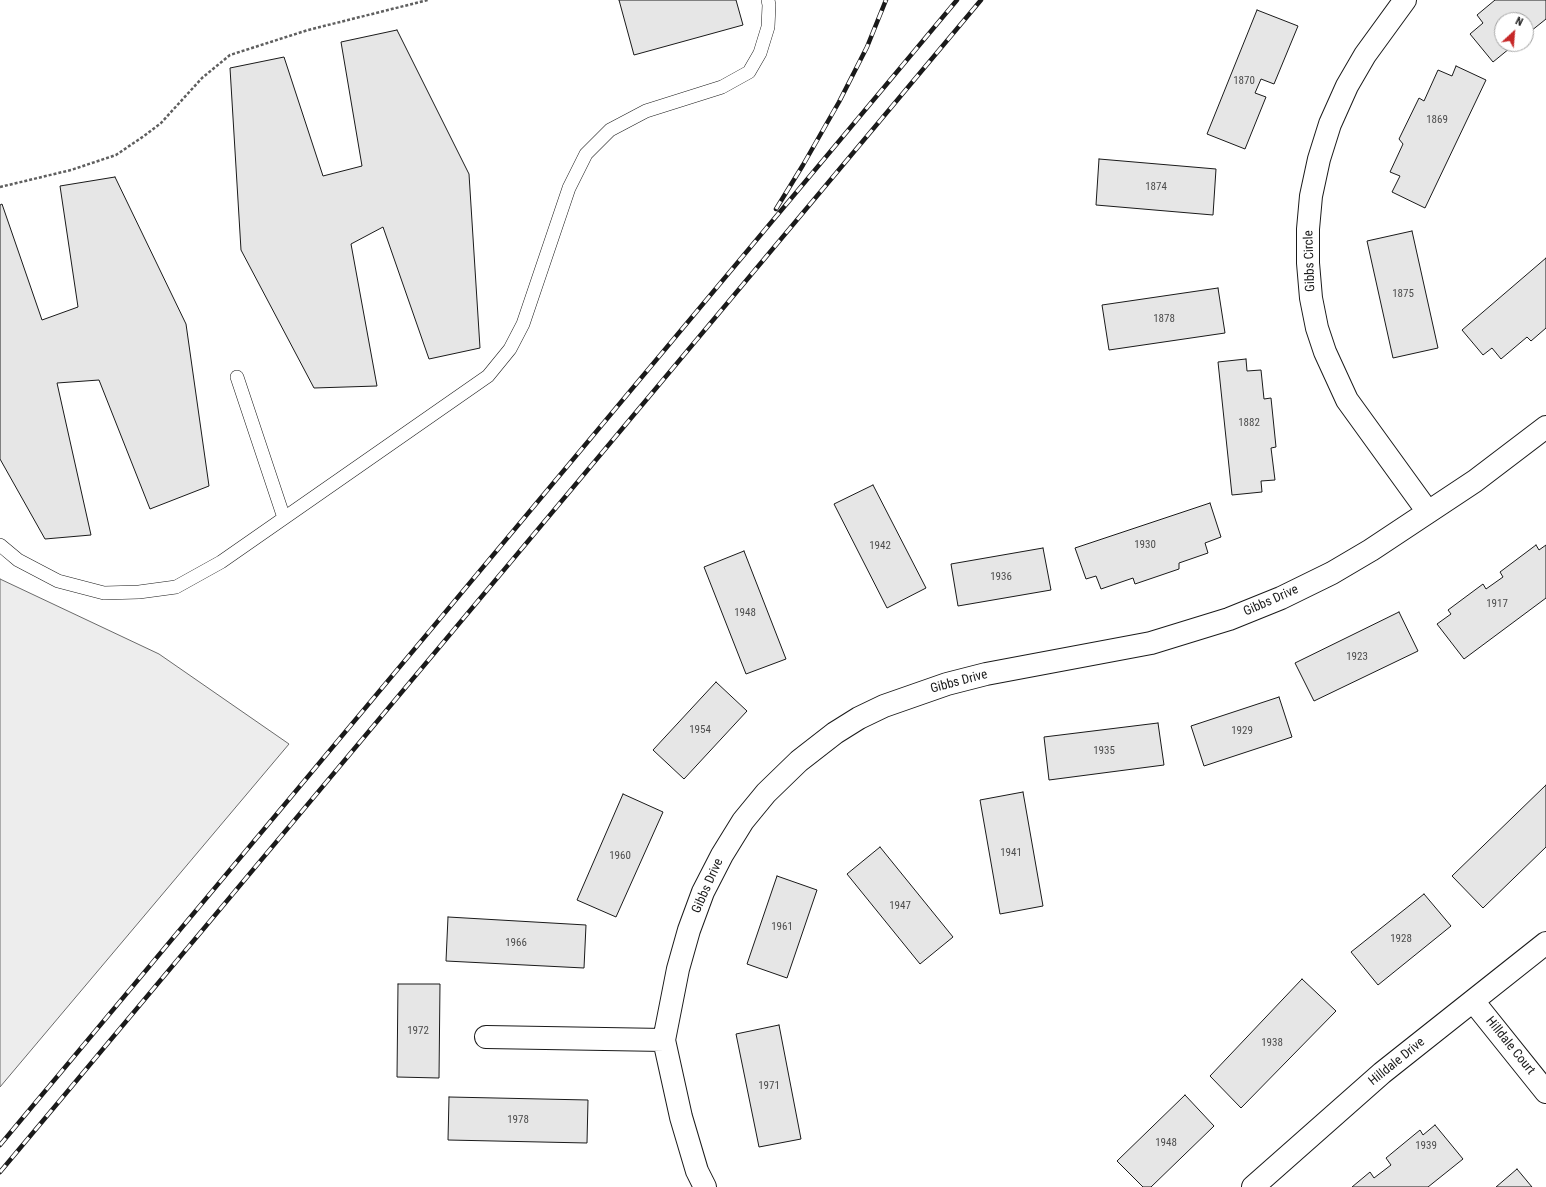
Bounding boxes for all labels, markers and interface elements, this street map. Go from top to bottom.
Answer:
north arrow [1494,12,1534,52]
text: N [1513,14,1525,29]
house number: 1870 [1233,74,1255,88]
house number: 1869 [1426,113,1448,127]
house number: 1874 [1145,180,1167,194]
street label: Gibbs Circle [1301,230,1319,292]
house number: 1875 [1392,287,1414,301]
house number: 1878 [1153,312,1175,326]
house number: 1882 [1238,416,1260,430]
house number: 1930 [1134,538,1156,552]
house number: 1942 [869,539,891,553]
house number: 1936 [990,570,1012,584]
street label: Gibbs Drive [1241,582,1301,620]
house number: 1917 [1486,597,1508,611]
house number: 1948 [734,606,756,620]
house number: 1923 [1346,650,1368,664]
street label: Gibbs Drive [929,667,989,697]
house number: 1954 [689,723,711,737]
house number: 1929 [1231,724,1253,738]
house number: 1935 [1093,744,1115,758]
house number: 1941 [1000,846,1022,860]
house number: 1960 [609,849,631,863]
street label: Gibbs Drive [689,856,727,916]
house number: 1947 [889,899,911,913]
house number: 1961 [771,920,793,934]
house number: 1928 [1390,932,1412,946]
house number: 1966 [505,936,527,950]
street label: Hilldale Court [1482,1014,1538,1078]
house number: 1972 [407,1024,429,1038]
street label: Hilldale Drive [1366,1035,1428,1089]
house number: 1938 [1261,1036,1283,1050]
house number: 1971 [758,1079,780,1093]
house number: 1978 [507,1113,529,1127]
house number: 1948 [1155,1136,1177,1150]
house number: 1939 [1415,1139,1437,1153]

